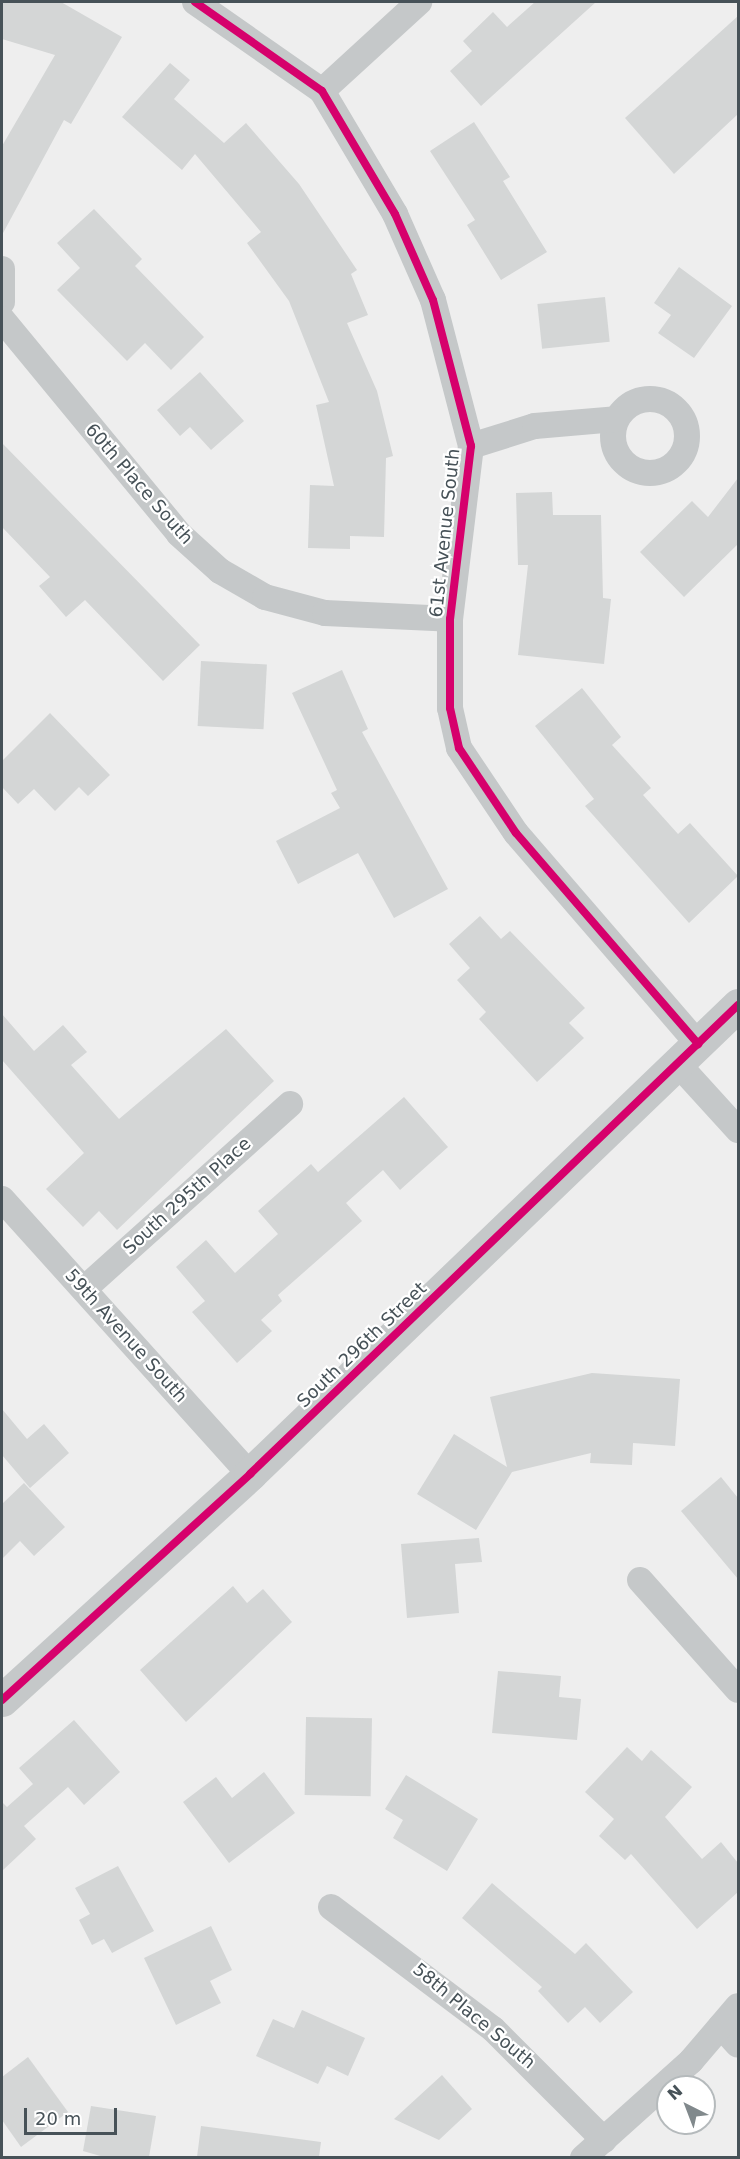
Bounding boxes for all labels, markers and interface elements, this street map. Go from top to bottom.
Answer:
street label: 60th Place South [81,419,197,549]
street label: 61st Avenue South [425,447,465,619]
street label: South 295th Place [119,1133,255,1259]
street label: 59th Avenue South [60,1265,192,1407]
street label: South 296th Street [293,1278,431,1412]
street label: 58th Place South [408,1959,540,2073]
north arrow [656,2075,716,2135]
text: N [664,2081,686,2104]
scale bar [27,2096,120,2134]
text: 20 m [35,2108,81,2129]

